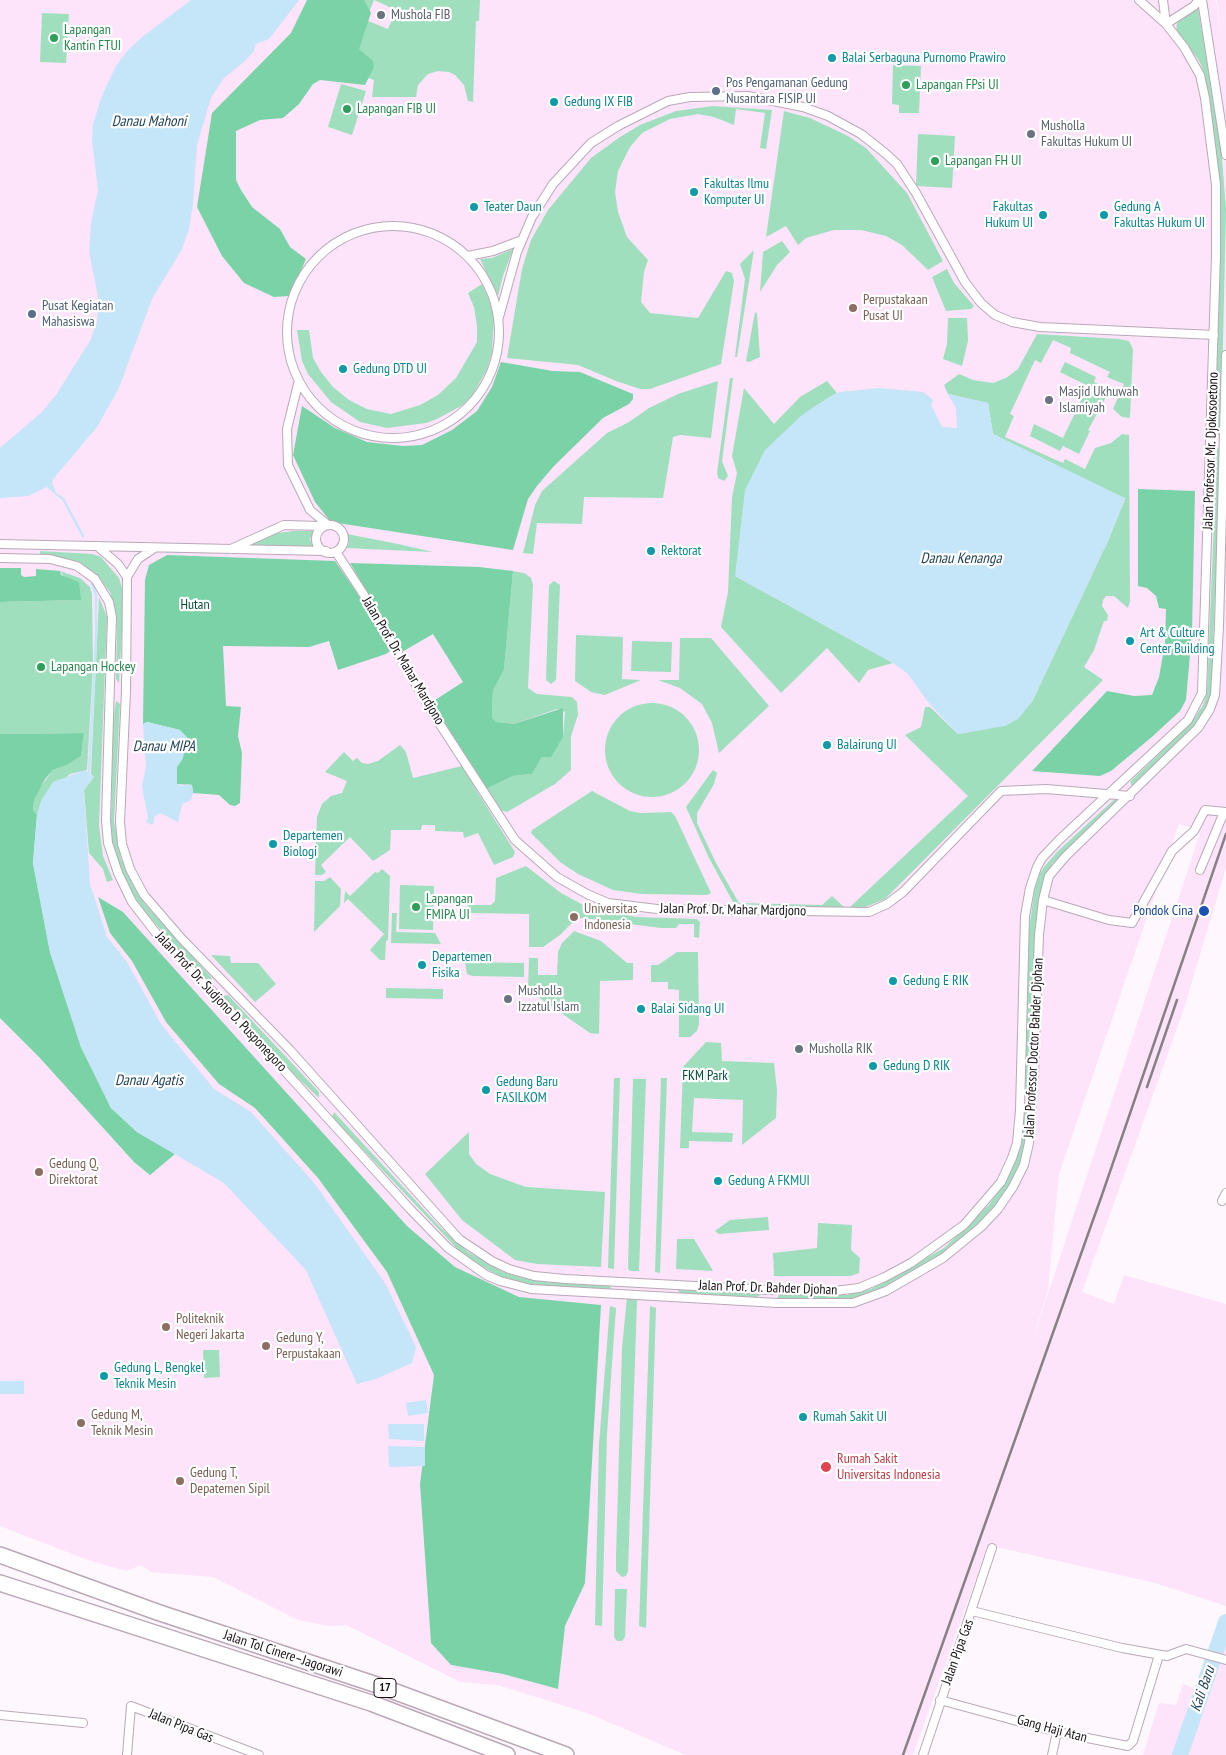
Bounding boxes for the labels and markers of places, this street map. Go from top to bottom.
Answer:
place label: Mushola FIB [391,7,450,23]
marker: Mushola FIB [375,9,387,21]
place label: Lapangan Kantin FTUI [64,22,121,54]
marker: Lapangan Kantin FTUI [48,32,60,44]
place label: Balai Serbaguna Purnomo Prawiro [842,50,1006,66]
marker: Balai Serbaguna Purnomo Prawiro [826,52,838,64]
place label: Pos Pengamanan Gedung Nusantara FISIP UI [726,75,848,108]
place label: Lapangan FPsi UI [916,77,999,93]
marker: Lapangan FPsi UI [900,79,912,91]
marker: Pos Pengamanan Gedung Nusantara FISIP UI [710,85,722,97]
place label: Gedung IX FIB [564,94,633,110]
marker: Gedung IX FIB [548,96,560,108]
place label: Lapangan FIB UI [357,101,436,117]
marker: Lapangan FIB UI [341,103,353,115]
place label: Musholla Fakultas Hukum UI [1041,118,1132,150]
marker: Musholla Fakultas Hukum UI [1025,128,1037,140]
place label: Lapangan FH UI [945,153,1022,169]
marker: Lapangan FH UI [929,155,941,167]
place label: Fakultas Ilmu Komputer UI [704,176,769,208]
marker: Fakultas Ilmu Komputer UI [688,186,700,198]
place label: Teater Daun [484,199,542,215]
place label: Fakultas Hukum UI [985,199,1033,232]
place label: Gedung A Fakultas Hukum UI [1114,199,1205,232]
marker: Teater Daun [468,201,480,213]
marker: Fakultas Hukum UI [1037,209,1049,221]
marker: Gedung A Fakultas Hukum UI [1098,209,1110,221]
place label: Perpustakaan Pusat UI [863,292,928,324]
place label: Pusat Kegiatan Mahasiswa [42,298,113,331]
marker: Perpustakaan Pusat UI [847,302,859,314]
marker: Pusat Kegiatan Mahasiswa [26,308,38,320]
place label: Gedung DTD UI [353,361,427,377]
marker: Gedung DTD UI [337,363,349,375]
place label: Masjid Ukhuwah Islamiyah [1059,384,1138,417]
marker: Masjid Ukhuwah Islamiyah [1043,394,1055,406]
place label: Rektorat [661,543,701,559]
marker: Rektorat [645,545,657,557]
place label: Art & Culture Center Building [1140,625,1215,658]
marker: Art & Culture Center Building [1124,635,1136,647]
place label: Lapangan Hockey [51,659,135,675]
marker: Lapangan Hockey [35,661,47,673]
place label: Balairung UI [837,737,897,753]
marker: Balairung UI [821,739,833,751]
place label: Departemen Biologi [283,828,343,860]
marker: Departemen Biologi [267,838,279,850]
place label: Lapangan FMIPA UI [426,891,473,924]
marker: Lapangan FMIPA UI [410,901,422,913]
place label: Universitas Indonesia [584,901,637,934]
place label: Pondok Cina [1133,903,1193,919]
marker: Pondok Cina [1197,904,1211,918]
marker: Universitas Indonesia [568,911,580,923]
place label: Departemen Fisika [432,949,492,982]
marker: Departemen Fisika [416,959,428,971]
place label: Gedung E RIK [903,973,969,989]
marker: Gedung E RIK [887,975,899,987]
place label: Musholla Izzatul Islam [518,983,579,1016]
marker: Musholla Izzatul Islam [502,993,514,1005]
place label: Balai Sidang UI [651,1001,724,1017]
marker: Balai Sidang UI [635,1003,647,1015]
place label: Musholla RIK [809,1041,873,1057]
marker: Musholla RIK [793,1043,805,1055]
place label: Gedung D RIK [883,1058,950,1074]
marker: Gedung D RIK [867,1060,879,1072]
place label: Gedung Baru FASILKOM [496,1074,558,1106]
marker: Gedung Baru FASILKOM [480,1084,492,1096]
place label: Gedung Q, Direktorat [49,1156,99,1188]
marker: Gedung Q, Direktorat [33,1166,45,1178]
place label: Gedung A FKMUI [728,1173,810,1189]
marker: Gedung A FKMUI [712,1175,724,1187]
place label: Politeknik Negeri Jakarta [176,1311,245,1344]
marker: Politeknik Negeri Jakarta [160,1321,172,1333]
place label: Gedung Y, Perpustakaan [276,1330,341,1362]
marker: Gedung Y, Perpustakaan [260,1340,272,1352]
place label: Gedung L, Bengkel Teknik Mesin [114,1360,204,1392]
marker: Gedung L, Bengkel Teknik Mesin [98,1370,110,1382]
place label: Gedung M, Teknik Mesin [91,1407,153,1440]
place label: Rumah Sakit UI [813,1409,887,1425]
marker: Rumah Sakit UI [797,1411,809,1423]
marker: Gedung M, Teknik Mesin [75,1417,87,1429]
place label: Rumah Sakit Universitas Indonesia [837,1451,940,1484]
marker: Rumah Sakit Universitas Indonesia [819,1460,833,1474]
place label: Gedung T, Depatemen Sipil [190,1465,270,1498]
marker: Gedung T, Depatemen Sipil [174,1475,186,1487]

